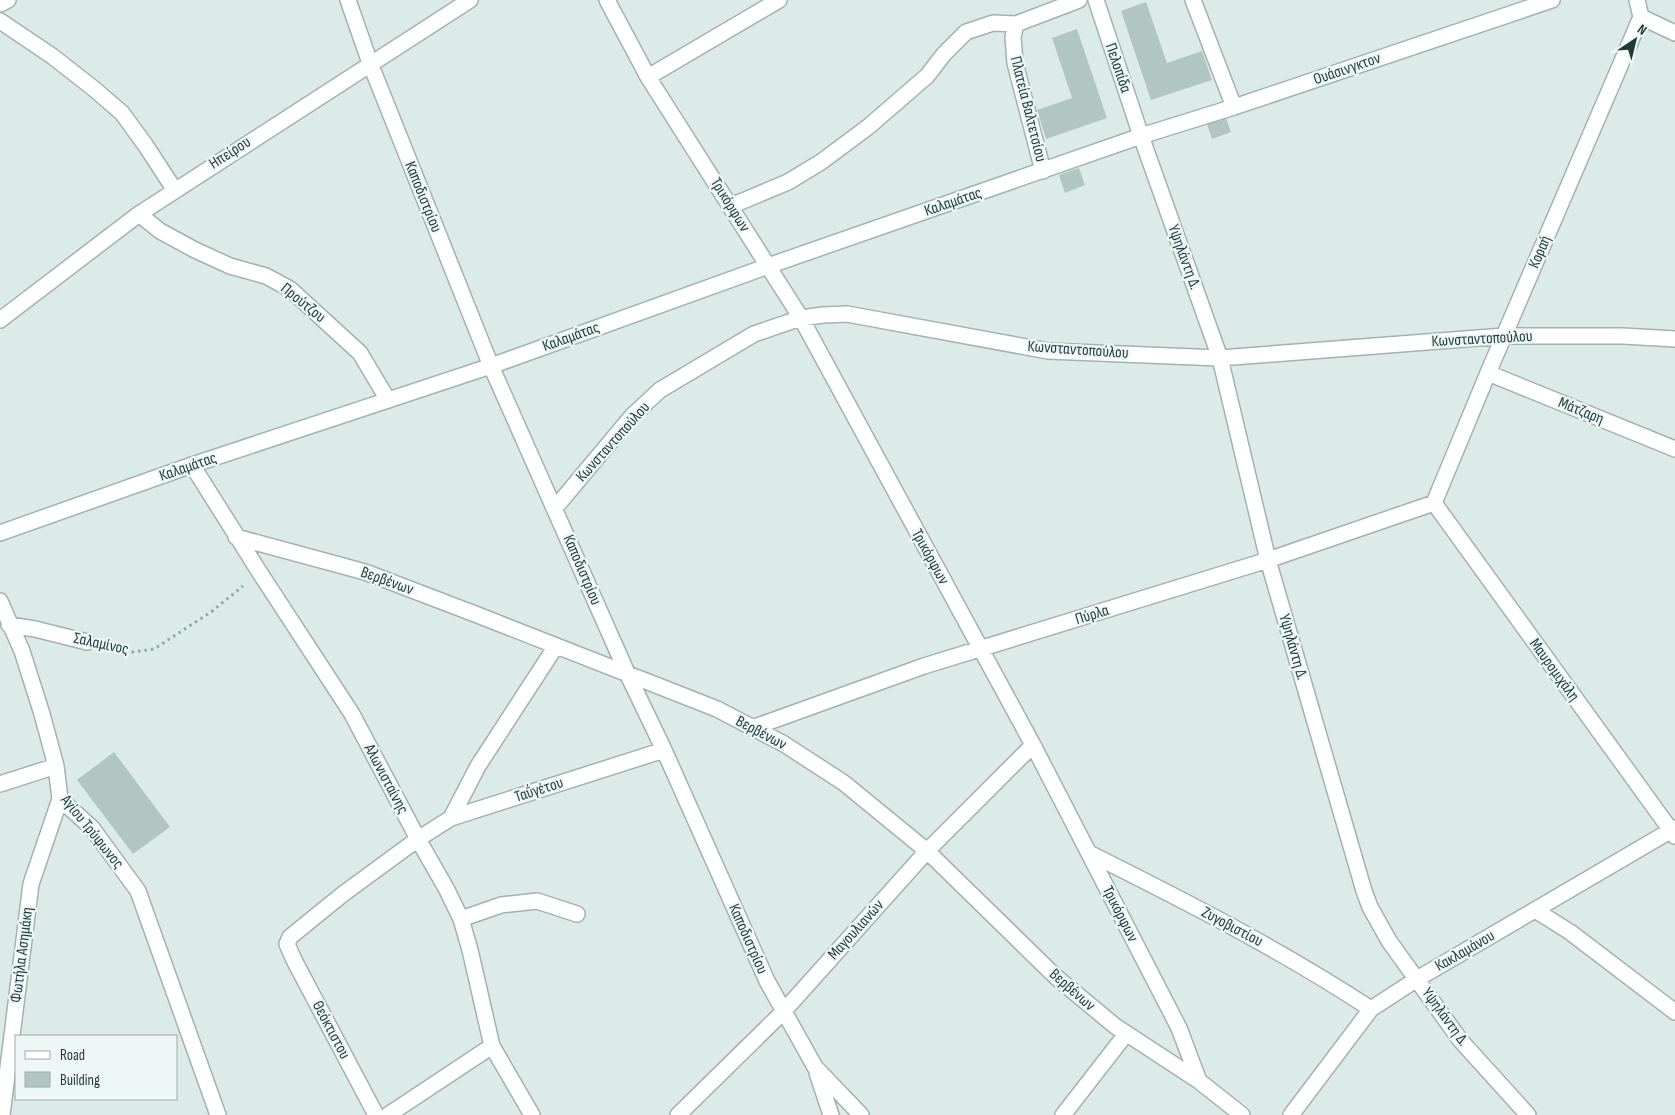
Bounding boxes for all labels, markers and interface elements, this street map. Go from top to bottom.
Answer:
north arrow [1610,15,1660,65]
text: N [1634,21,1650,39]
street label: Πελοπίδα [1101,41,1135,95]
street label: Ουάσινγκτον [1311,49,1383,89]
street label: Πλατεία Βαλτετσίου [1006,54,1050,164]
street label: Ηπείρου [206,133,254,173]
street label: Καποδιστρίου [400,159,446,235]
street label: Τρικόρφων [706,174,754,236]
street label: Καλαμάτας [922,183,984,221]
street label: Υψηλάντη Δ. [1164,222,1204,292]
street label: Κοραή [1525,233,1555,271]
street label: Προύτζου [277,279,329,327]
street label: Καλαμάτας [540,318,602,356]
street label: Κωνσταντοπούλου [1431,327,1533,351]
street label: Κωνσταντοπούλου [1027,337,1129,363]
street label: Μάτζαρη [1555,393,1607,429]
street label: Κωνσταντοπούλου [572,398,654,486]
street label: Καλαμάτας [157,448,219,486]
street label: Τρικόρφων [907,526,953,588]
street label: Καποδιστρίου [559,532,605,608]
street label: Βερβένων [358,563,416,599]
street label: Πύρλα [1073,601,1111,629]
street label: Υψηλάντη Δ. [1275,612,1311,682]
street label: Σαλαμίνος [72,629,130,659]
street label: Μαυρομιχάλη [1525,635,1583,705]
street label: Βερβένων [732,712,790,754]
street label: Αλωνισταίνης [359,740,412,817]
street label: Ταΰγέτου [512,773,566,807]
street label: Αγίου Τρύφωνος [56,791,128,873]
street label: Τρικόρφων [1098,883,1142,945]
street label: Μαγουλιανών [824,896,888,964]
street label: Καποδιστρίου [724,901,772,977]
street label: Ζυγοβιστίου [1198,903,1266,951]
street label: Φωτήλα Ασημάκη [7,906,37,1004]
street label: Κακλαμάνου [1432,926,1498,976]
street label: Βερβένων [1045,965,1099,1015]
street label: Υψηλάντη Δ. [1417,984,1473,1050]
street label: Θεόκτιστου [308,998,354,1062]
legend [15,1035,178,1100]
text: Road [60,1046,85,1065]
text: Building [60,1071,100,1090]

